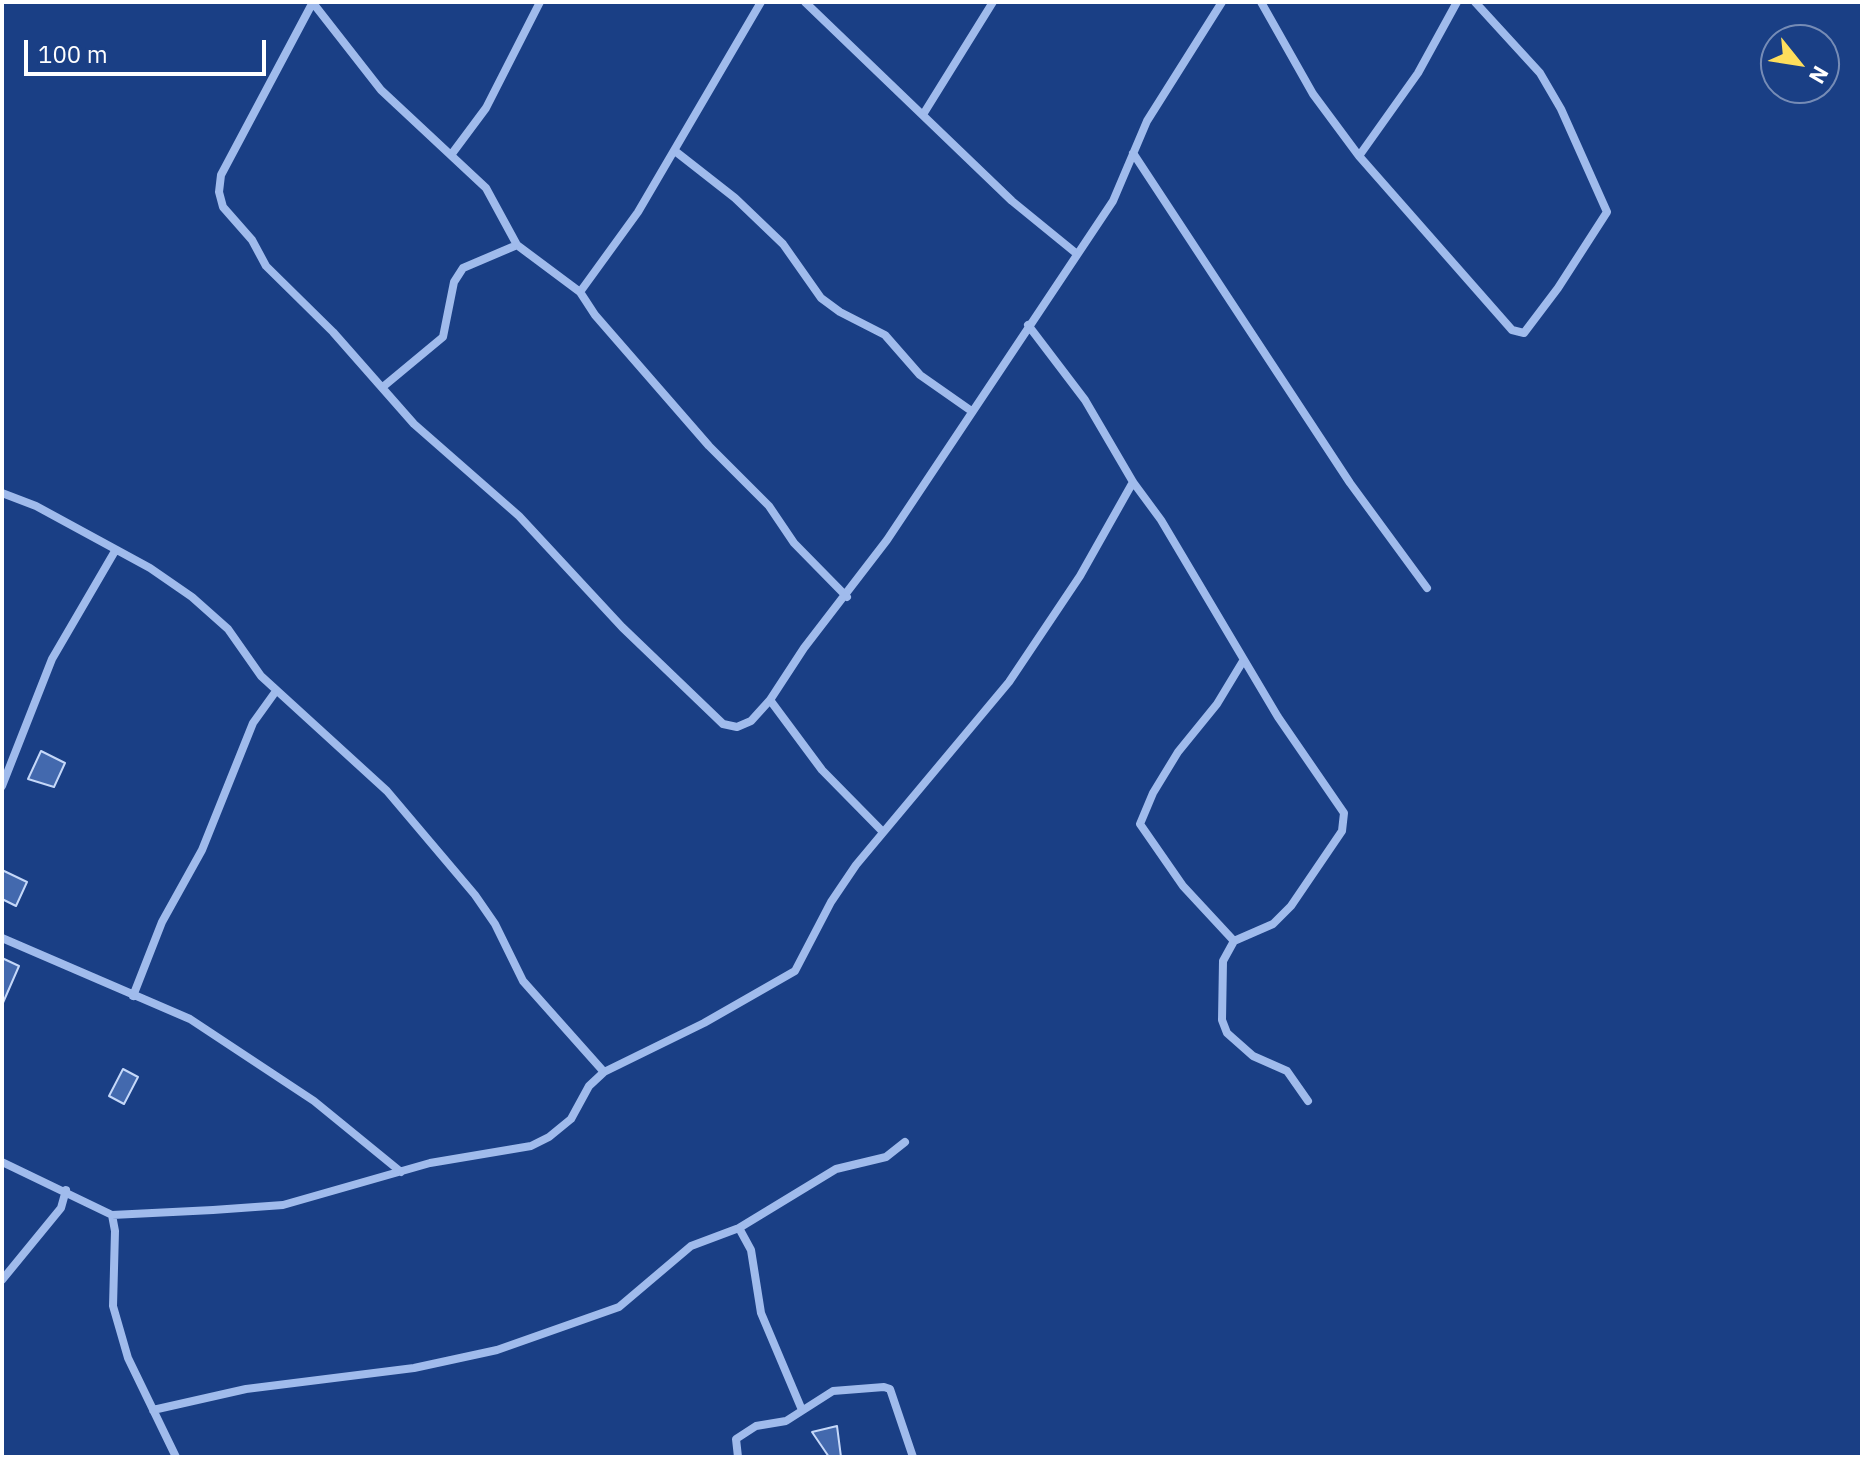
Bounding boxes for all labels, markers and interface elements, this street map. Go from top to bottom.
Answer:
scale bar [28,24,270,74]
north arrow [1760,24,1840,104]
text: 100 m [38,38,108,70]
text: N [1803,61,1836,89]

